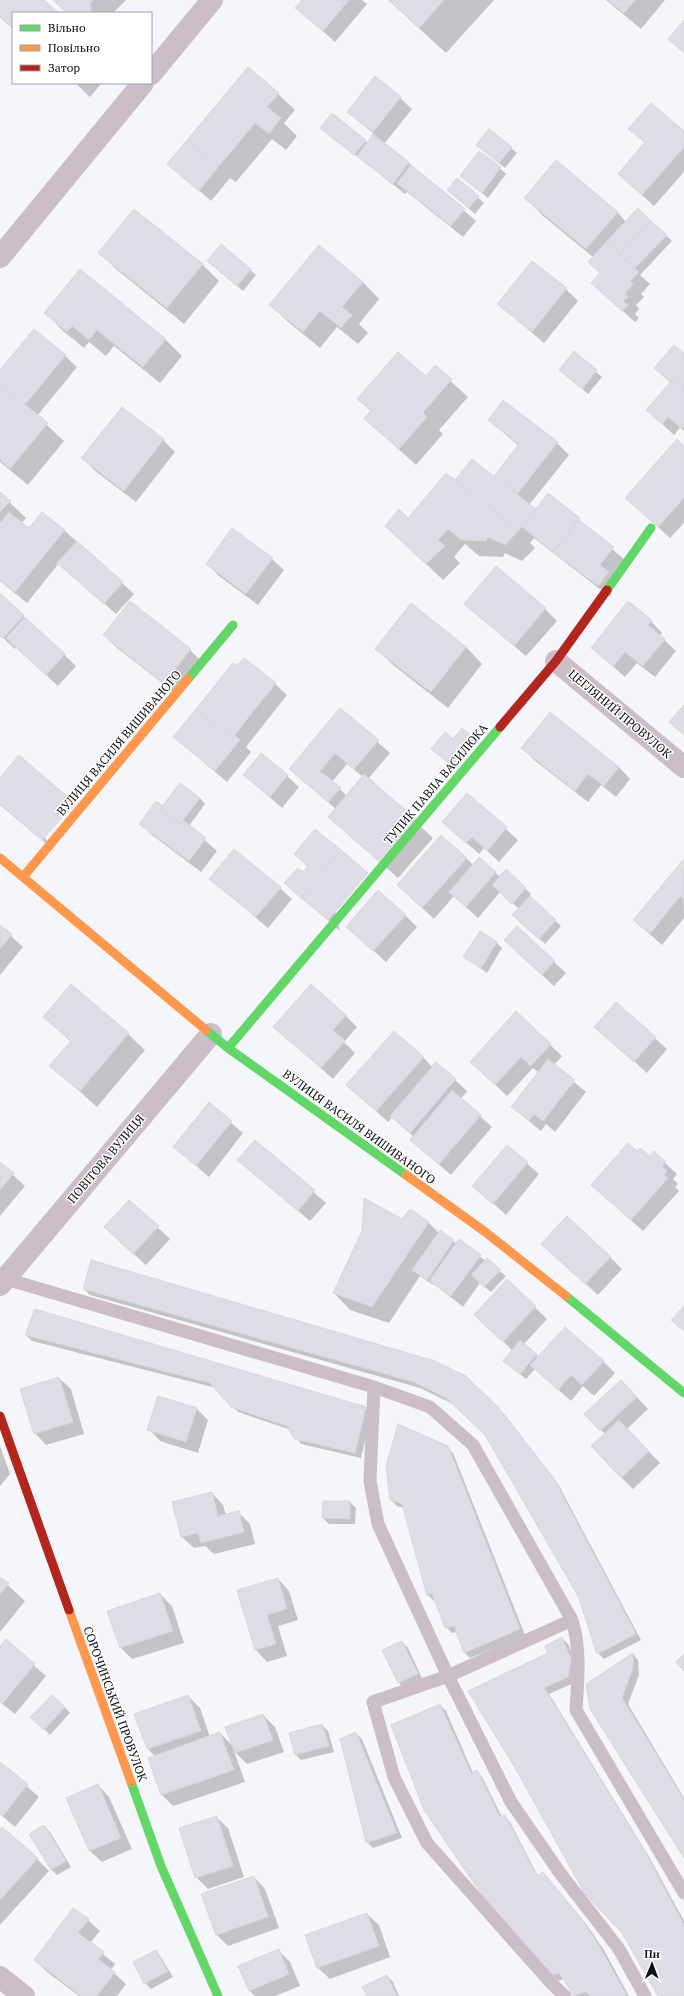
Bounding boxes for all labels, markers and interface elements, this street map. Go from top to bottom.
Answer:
legend [12,12,152,84]
text: Вільно [48,20,86,35]
text: Повільно [48,40,100,55]
text: Затор [48,60,80,75]
street label: ЦЕГЛЯНИЙ ПРОВУЛОК [566,666,675,761]
street label: ВУЛИЦЯ ВАСИЛЯ ВИШИВАНОГО [53,667,184,818]
street label: ТУПИК ПАВЛА ВАСИЛЮКА [381,720,491,847]
street label: ВУЛИЦЯ ВАСИЛЯ ВИШИВАНОГО [280,1066,439,1187]
street label: ПОВІТОВА ВУЛИЦЯ [64,1111,147,1206]
street label: СОРОЧИНСЬКИЙ ПРОВУЛОК [80,1624,151,1784]
north arrow [632,1944,672,1984]
text: Пн [644,1947,660,1961]

